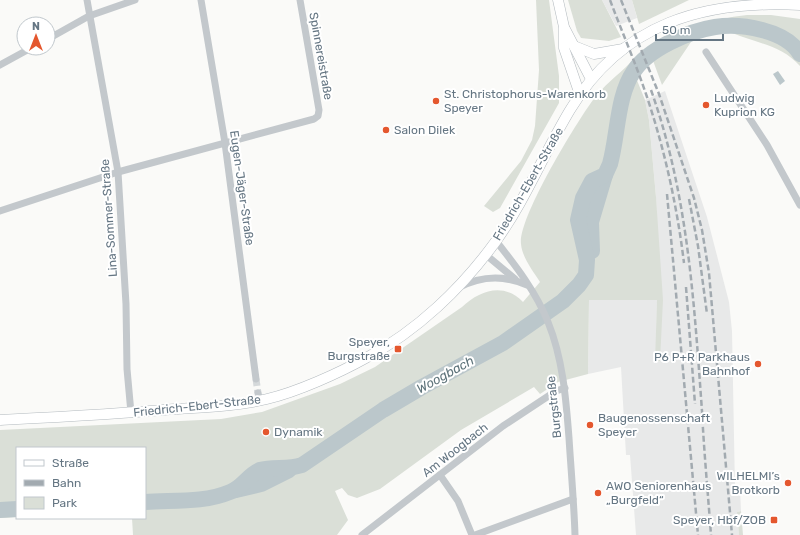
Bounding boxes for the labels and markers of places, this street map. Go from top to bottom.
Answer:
place label: St. Christophorus-Warenkorb Speyer [444,87,606,115]
place label: Ludwig Kuprion KG [714,91,775,119]
marker: St. Christophorus-Warenkorb Speyer [431,96,441,106]
marker: Ludwig Kuprion KG [701,100,711,110]
place label: Salon Dilek [394,123,456,137]
marker: Salon Dilek [381,125,391,135]
place label: Speyer, Burgstraße [327,335,390,363]
marker: Speyer, Burgstraße [393,344,403,354]
place label: P6 P+R Parkhaus Bahnhof [654,350,750,378]
marker: P6 P+R Parkhaus Bahnhof [753,359,763,369]
place label: Baugenossenschaft Speyer [598,411,710,439]
marker: Baugenossenschaft Speyer [585,420,595,430]
place label: Dynamik [274,425,323,439]
marker: Dynamik [261,427,271,437]
place label: WILHELMI’s Brotkorb [717,469,780,497]
marker: WILHELMI’s Brotkorb [783,478,793,488]
place label: AWO Seniorenhaus „Burgfeld“ [606,479,711,507]
marker: AWO Seniorenhaus „Burgfeld“ [593,488,603,498]
place label: Speyer, Hbf/ZOB [673,513,766,527]
marker: Speyer, Hbf/ZOB [769,515,779,525]

